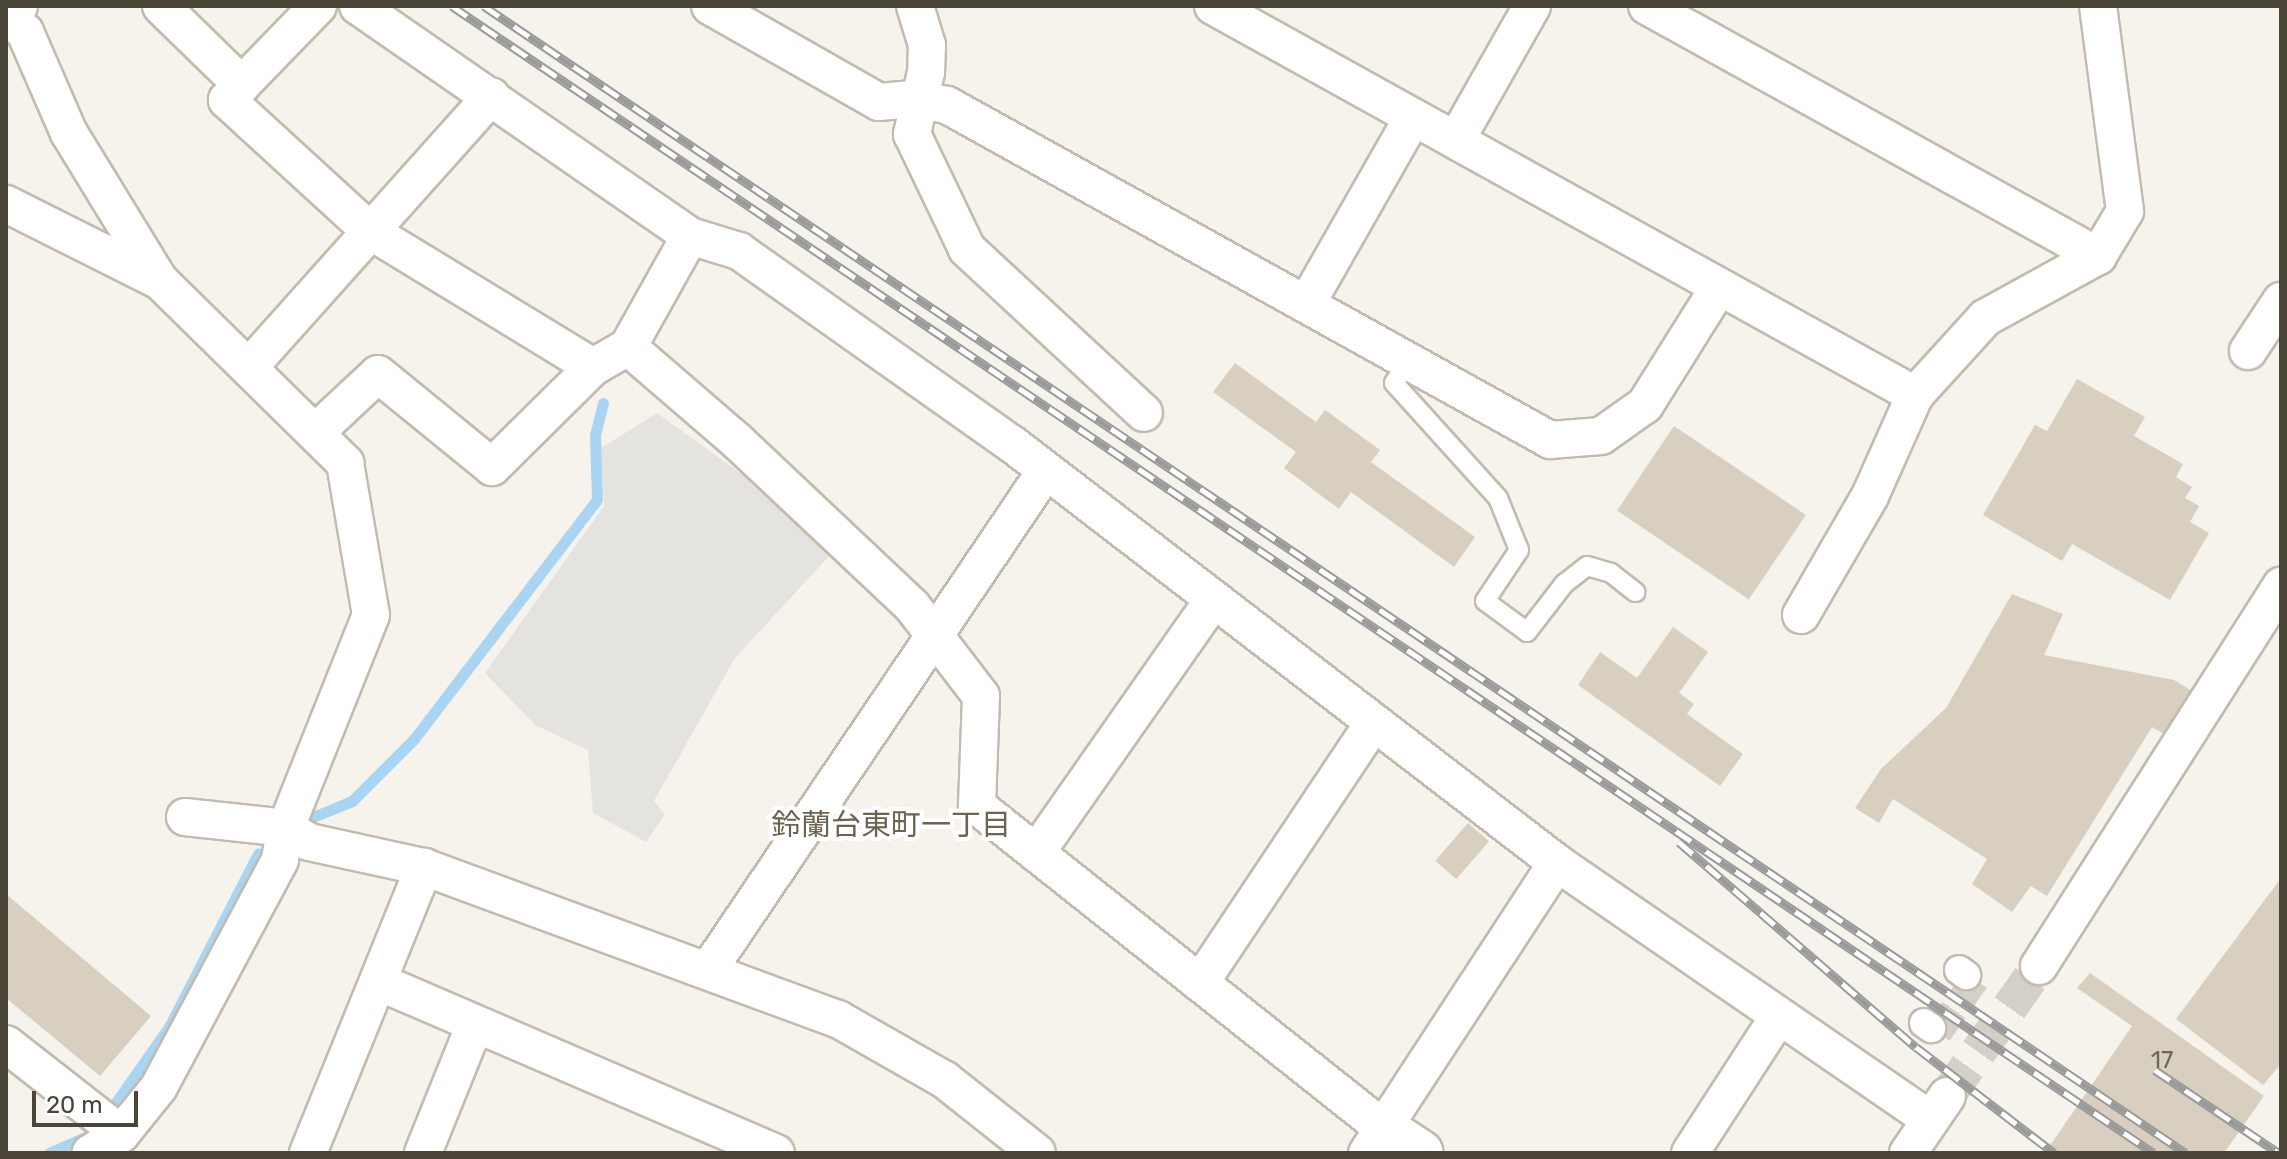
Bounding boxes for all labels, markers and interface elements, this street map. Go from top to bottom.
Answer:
district label: 鈴蘭台東町一丁目 [771,807,1011,843]
house number: 17 [2151,1047,2173,1075]
scale bar [36,1075,142,1125]
text: 20 m [46,1091,103,1119]

